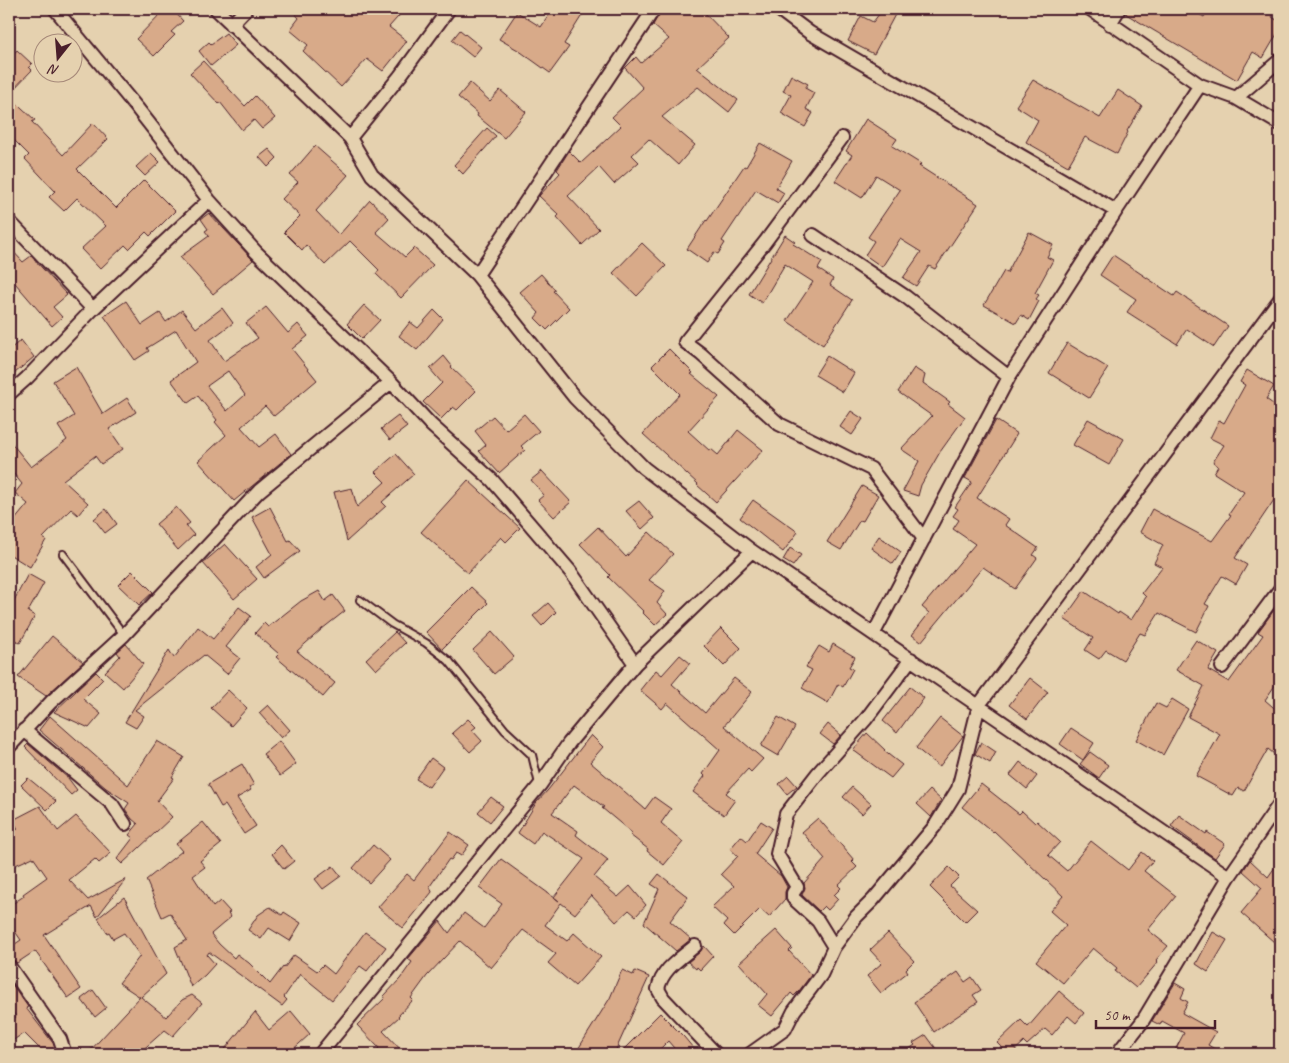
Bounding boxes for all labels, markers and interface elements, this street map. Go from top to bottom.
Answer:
north arrow [32,32,82,82]
text: N [45,60,61,79]
scale bar [1096,998,1215,1030]
text: 50 m [1104,1006,1131,1025]

